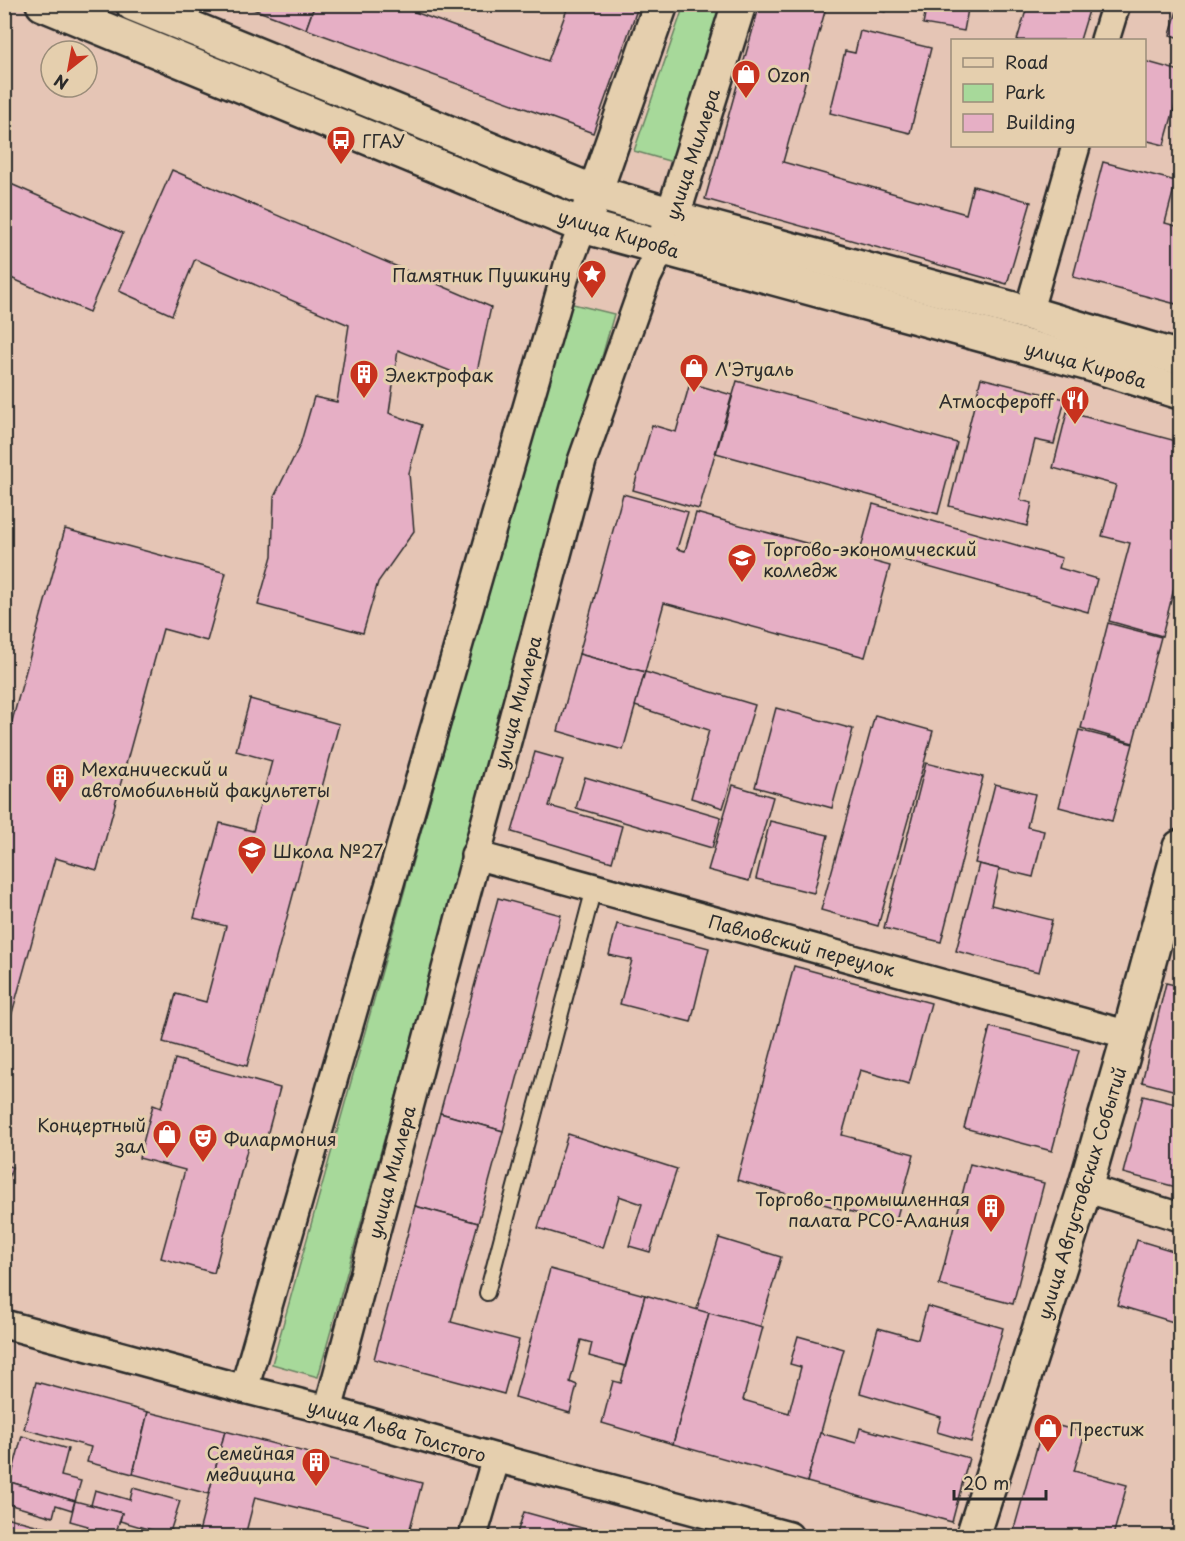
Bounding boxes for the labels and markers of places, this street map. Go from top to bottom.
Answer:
shop icon: Ozon [730,58,762,100]
place label: Ozon [767,61,810,88]
bus stop icon: ГГАУ [325,124,357,166]
place label: ГГАУ [362,127,405,154]
place icon: Памятник Пушкину [576,258,608,300]
place label: Памятник Пушкину [392,261,571,288]
shop icon: Л'Этуаль [678,352,710,394]
place label: Л'Этуаль [715,355,794,382]
building icon: Электрофак [348,358,380,400]
place label: Электрофак [385,361,494,388]
restaurant icon: Атмосферoff [1059,384,1091,426]
place label: Атмосферoff [939,387,1056,414]
place label: Торгово-экономический колледж [763,535,977,583]
school or university icon: Торгово-экономический колледж [726,542,758,584]
place label: Механический и автомобильный факультеты [81,755,330,803]
building icon: Механический и автомобильный факультеты [44,762,76,804]
school or university icon: Школа №27 [236,834,268,876]
place label: Школа №27 [273,837,383,864]
place label: Концертный зал [37,1111,146,1159]
shop icon: Концертный зал [151,1118,183,1160]
theatre icon: Филармония [187,1122,219,1164]
place label: Филармония [224,1125,337,1152]
place label: Торгово-промышленная палата РСО-Алания [755,1185,970,1233]
building icon: Торгово-промышленная палата РСО-Алания [975,1192,1007,1234]
shop icon: Престиж [1032,1412,1064,1454]
place label: Престиж [1069,1415,1144,1442]
place label: Семейная медицина [206,1439,296,1487]
building icon: Семейная медицина [300,1446,332,1488]

